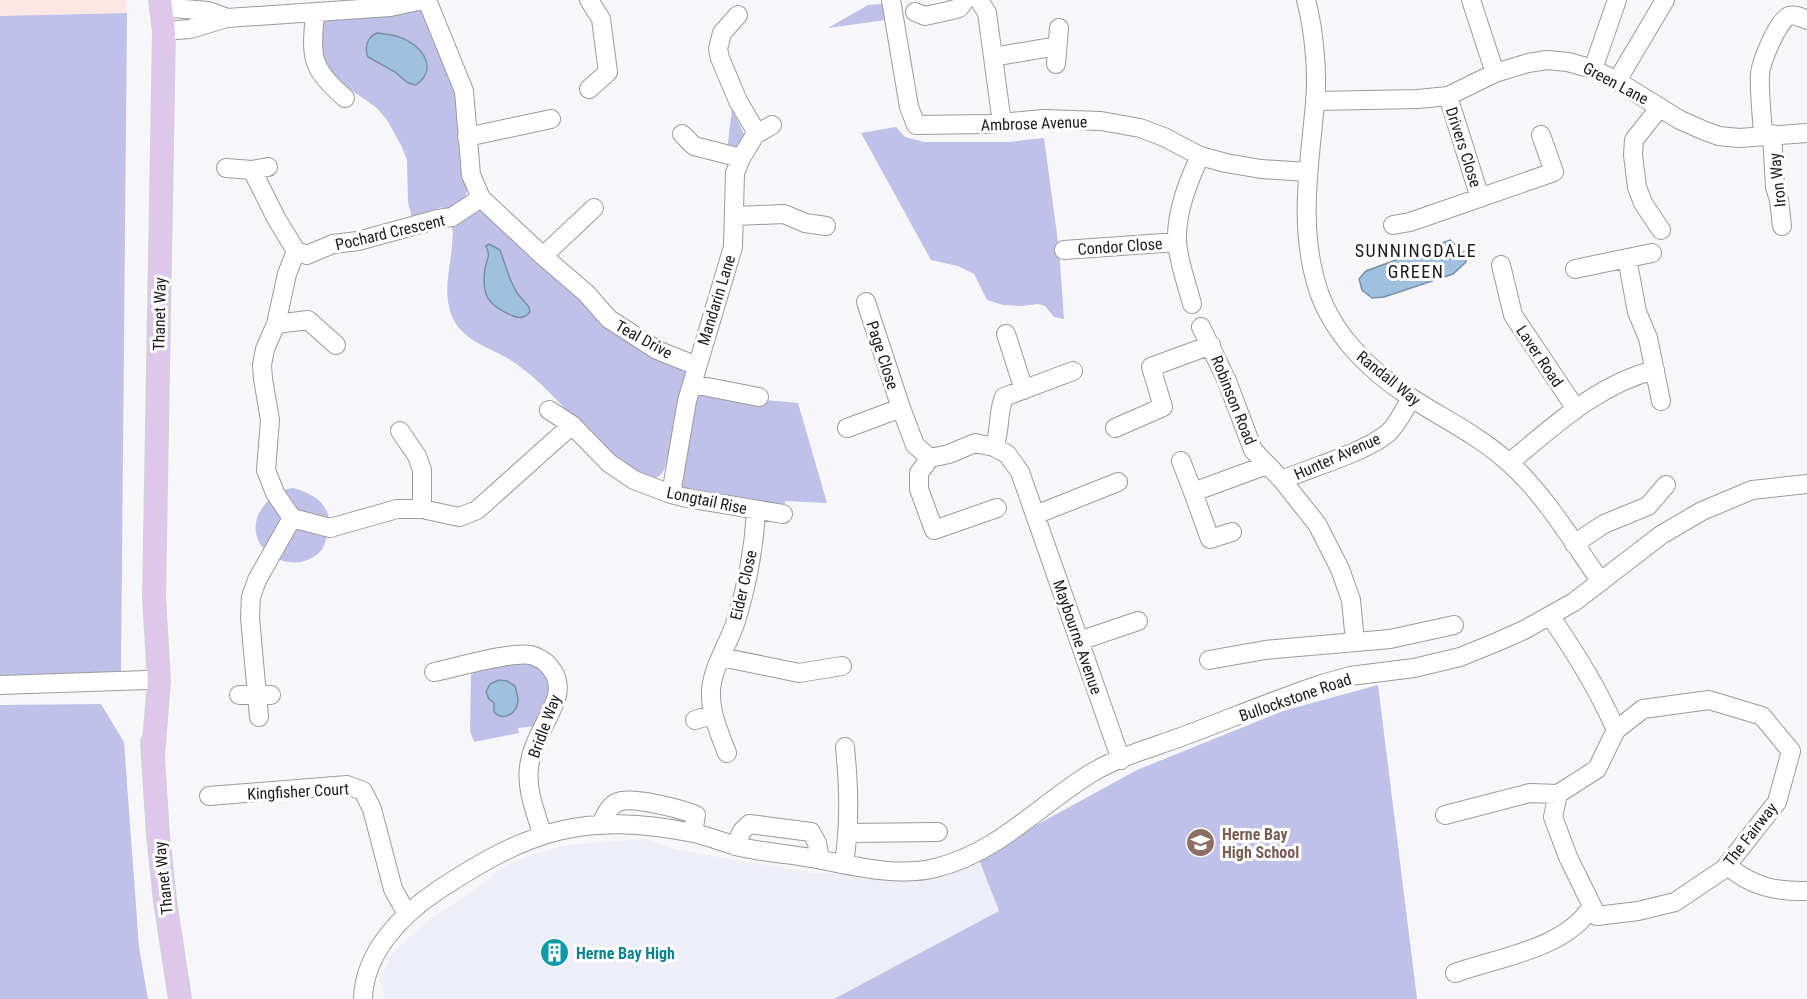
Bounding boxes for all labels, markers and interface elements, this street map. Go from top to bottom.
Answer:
street label: Green Lane [1580,58,1652,109]
street label: Drivers Close [1442,105,1485,190]
street label: Ambrose Avenue [980,112,1088,135]
street label: Iron Way [1765,152,1790,208]
street label: Pochard Crescent [333,211,447,254]
street label: Condor Close [1077,234,1163,259]
district label: SUNNINGDALE GREEN [1355,240,1477,282]
street label: Mandarin Lane [694,253,739,348]
street label: Thanet Way [149,277,170,351]
street label: Teal Drive [612,316,675,363]
street label: Page Close [863,318,903,392]
street label: Laver Road [1512,322,1567,391]
street label: Randall Way [1353,347,1425,410]
street label: Robinson Road [1207,353,1260,448]
street label: Hunter Avenue [1291,429,1383,484]
street label: Longtail Rise [665,483,749,518]
street label: Eider Close [726,548,761,622]
street label: Maybourne Avenue [1049,577,1106,697]
street label: Bullockstone Road [1237,669,1354,726]
street label: Bridle Way [524,692,565,761]
street label: Kingfisher Court [247,779,350,804]
street label: The Fairway [1720,798,1781,870]
place label: Herne Bay High School [1222,825,1299,862]
school or university icon: Herne Bay High School [1185,827,1217,859]
street label: Thanet Way [150,840,177,915]
building icon: Herne Bay High [539,937,571,969]
place label: Herne Bay High [576,944,675,963]

